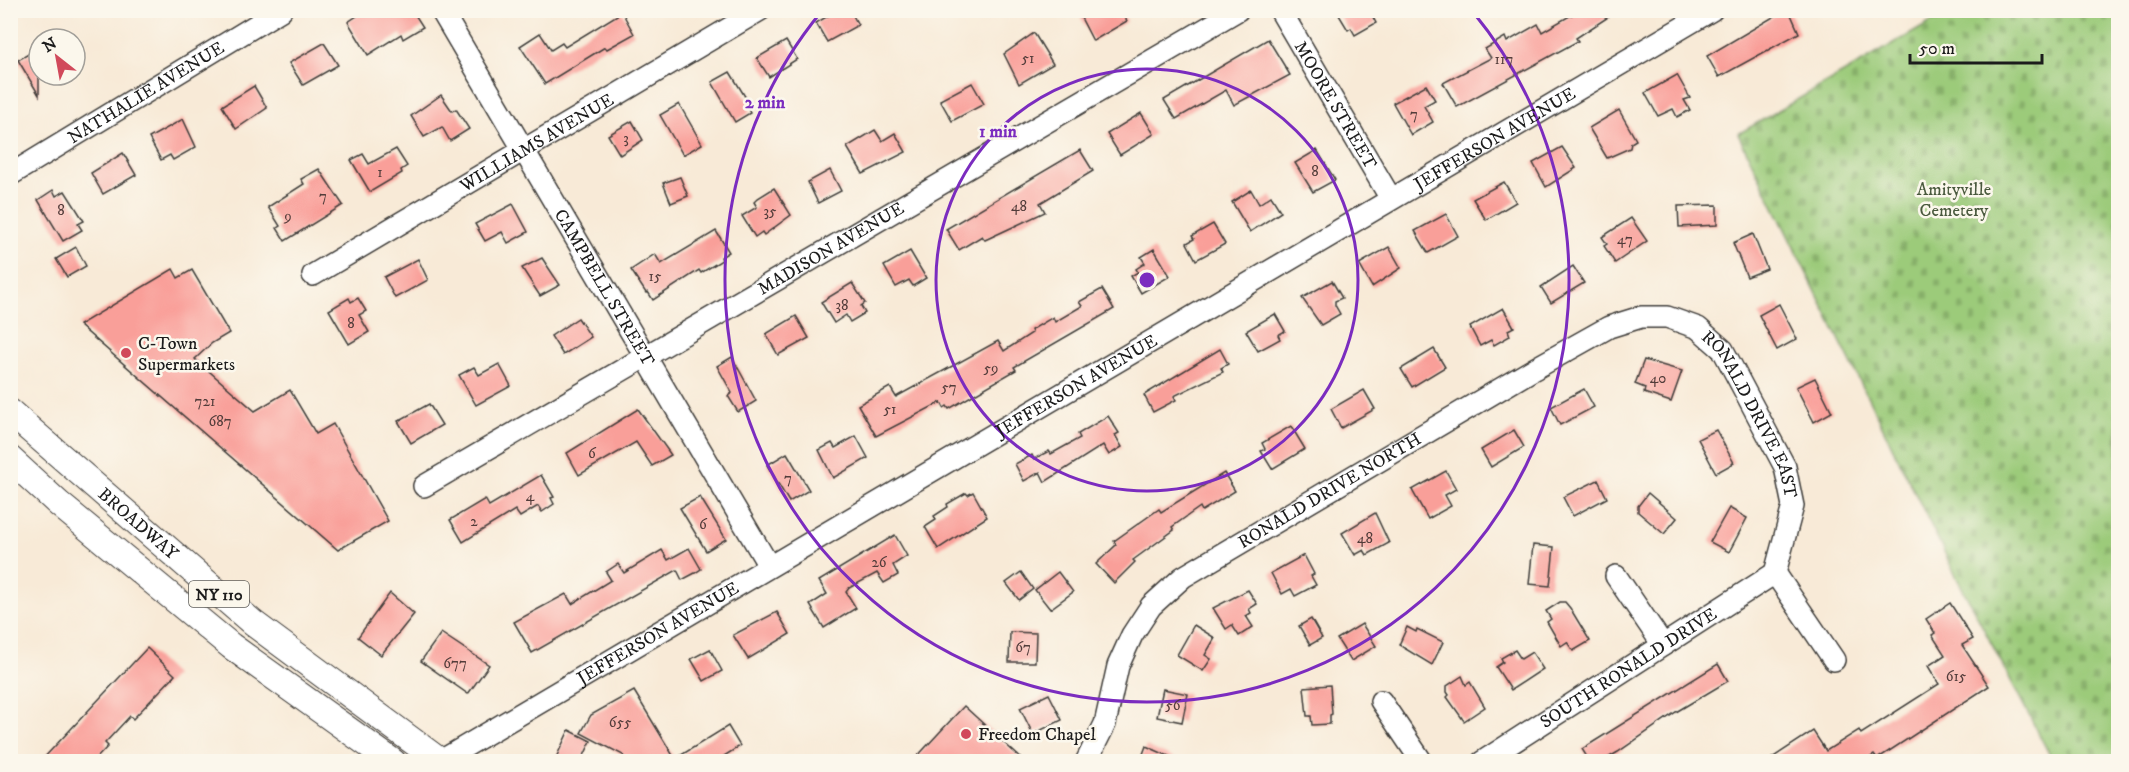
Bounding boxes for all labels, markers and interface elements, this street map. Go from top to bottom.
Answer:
north arrow [27,27,87,87]
scale bar [1910,27,2042,65]
text: N [39,33,61,57]
street label: NATHALIE AVENUE [64,37,229,149]
street label: MOORE STREET [1289,38,1381,174]
text: 50 m [1919,38,1955,60]
house number: 51 [1022,49,1034,68]
house number: 117 [1495,50,1514,69]
street label: JEFFERSON AVENUE [1409,83,1580,197]
street label: WILLIAMS AVENUE [455,89,618,198]
text: 2 min [745,92,786,114]
house number: 7 [1410,105,1418,124]
text: 1 min [979,121,1018,143]
house number: 3 [623,129,629,148]
house number: 8 [1311,162,1319,181]
house number: 1 [377,163,383,182]
park label: Amityville Cemetery [1917,179,1991,222]
house number: 7 [319,187,327,206]
house number: 48 [1011,197,1027,216]
street label: MADISON AVENUE [754,198,908,300]
house number: 8 [57,201,65,220]
house number: 35 [763,202,777,221]
street label: CAMPBELL STREET [549,205,659,371]
house number: 9 [283,207,292,226]
house number: 47 [1617,230,1633,249]
house number: 15 [649,267,662,286]
centre of rings [1137,270,1157,290]
house number: 38 [835,296,849,315]
house number: 8 [347,314,355,333]
street label: RONALD DRIVE EAST [1697,326,1801,500]
street label: JEFFERSON AVENUE [990,330,1162,444]
place label: C‑Town Supermarkets [138,333,235,376]
marker: C‑Town Supermarkets [119,346,133,360]
house number: 59 [984,359,998,378]
house number: 40 [1650,369,1666,388]
house number: 57 [941,378,957,397]
house number: 721 [195,392,215,411]
house number: 51 [884,400,896,419]
house number: 687 [208,412,232,431]
street label: RONALD DRIVE NORTH [1234,428,1425,554]
house number: 6 [588,444,597,463]
house number: 7 [784,469,792,488]
street label: BROADWAY [93,483,183,565]
house number: 4 [526,487,535,506]
house number: 2 [470,512,478,531]
house number: 6 [699,515,708,534]
house number: 48 [1357,529,1373,548]
house number: 26 [871,553,888,572]
street label: JEFFERSON AVENUE [572,577,743,691]
road number: NY 110 [189,581,249,607]
street label: SOUTH RONALD DRIVE [1536,603,1721,734]
house number: 67 [1015,638,1031,657]
house number: 677 [443,654,467,673]
house number: 615 [1946,667,1967,686]
house number: 56 [1165,696,1182,715]
house number: 655 [609,713,632,732]
place label: Freedom Chapel [978,724,1096,746]
marker: Freedom Chapel [959,727,973,741]

